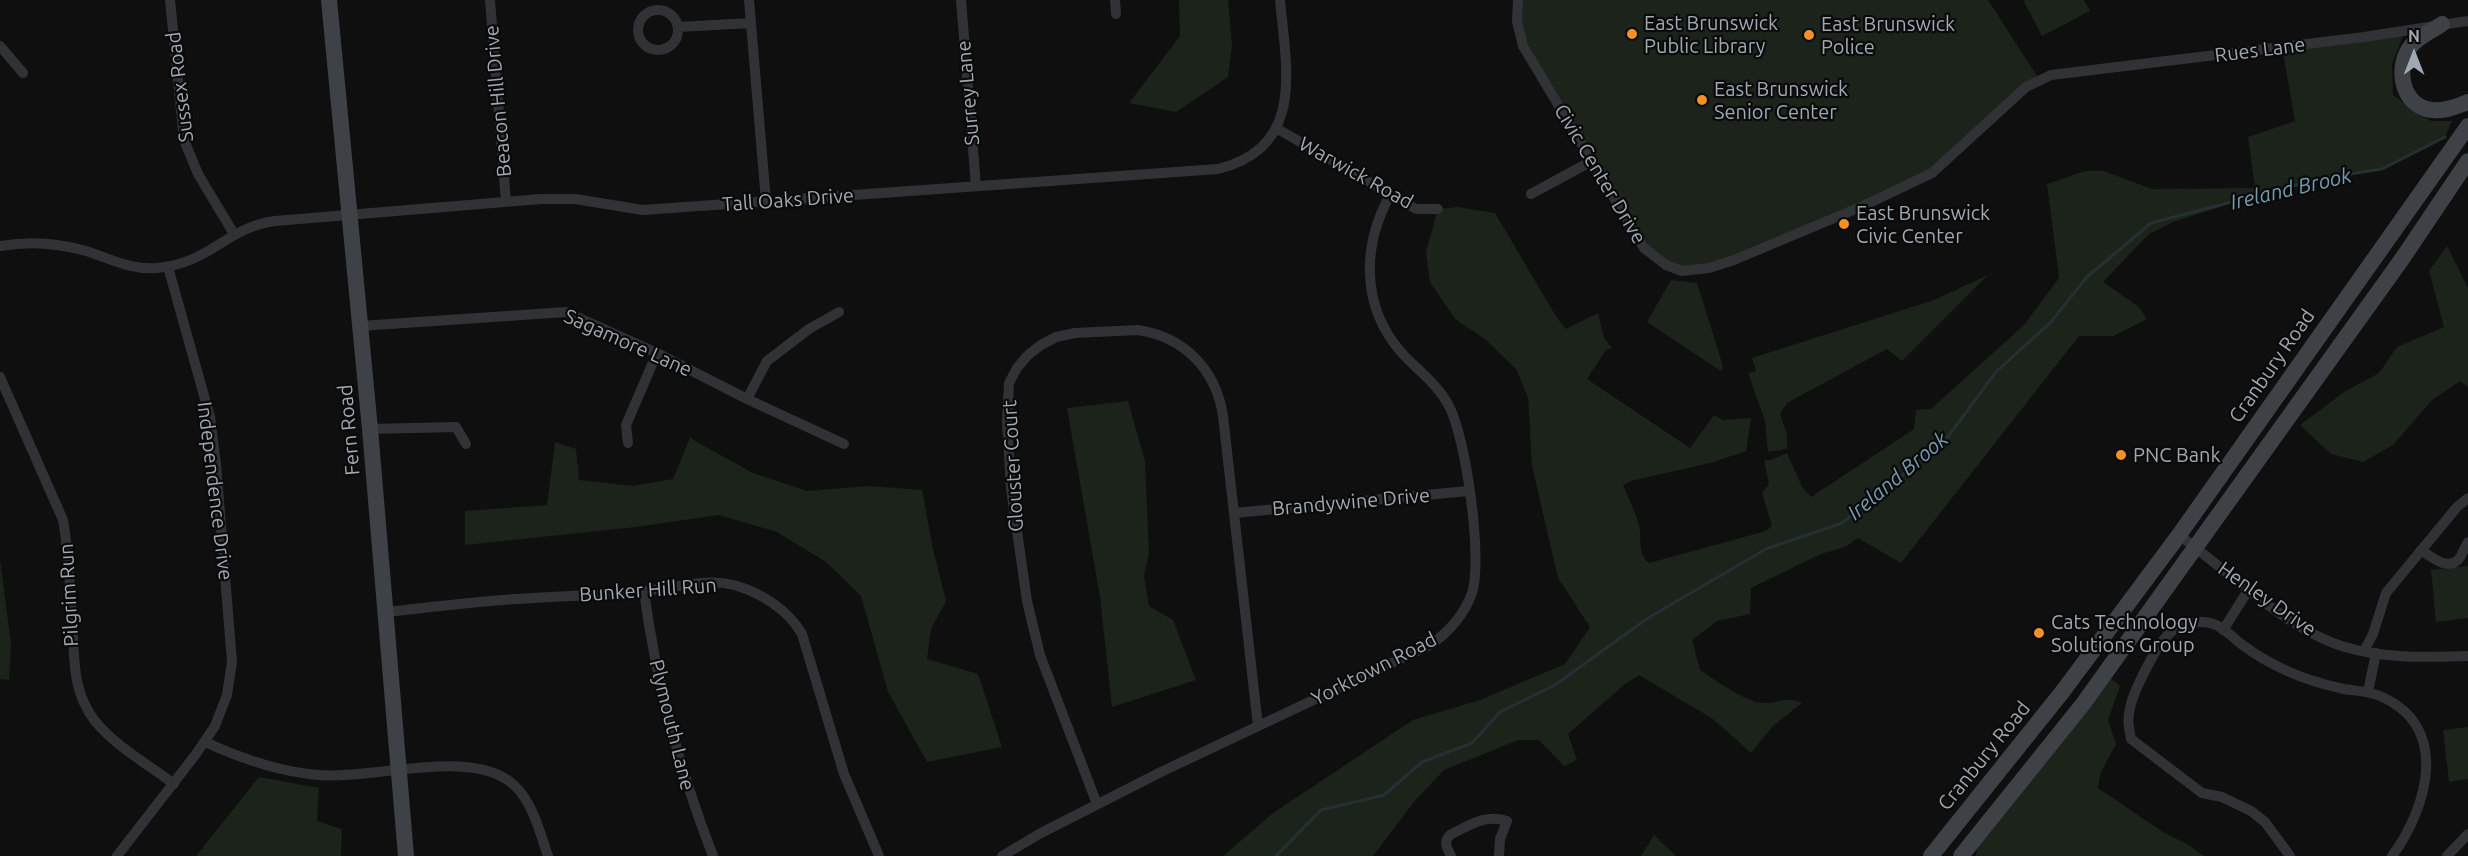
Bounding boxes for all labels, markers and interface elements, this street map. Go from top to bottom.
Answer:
place label: East Brunswick Public Library [1644,11,1778,58]
place label: East Brunswick Police [1821,12,1955,59]
street label: Beacon Hill Drive [479,24,517,178]
north arrow [2384,24,2444,84]
marker: East Brunswick Public Library [1625,27,1639,41]
text: N [2408,27,2420,45]
marker: East Brunswick Police [1802,28,1816,42]
street label: Sussex Road [161,30,199,144]
street label: Rues Lane [2213,33,2307,67]
street label: Surrey Lane [951,40,985,146]
place label: East Brunswick Senior Center [1714,77,1848,124]
marker: East Brunswick Senior Center [1695,93,1709,107]
street label: Civic Center Drive [1549,100,1651,248]
street label: Warwick Road [1295,132,1417,214]
water label: Ireland Brook [2228,163,2354,215]
street label: Tall Oaks Drive [721,183,855,217]
place label: East Brunswick Civic Center [1856,201,1990,248]
marker: East Brunswick Civic Center [1837,217,1851,231]
street label: Sagamore Lane [560,304,696,382]
street label: Cranbury Road [2224,305,2320,427]
street label: Fern Road [333,384,365,476]
street label: Glouster Court [998,399,1028,533]
street label: Independence Drive [192,400,238,582]
water label: Ireland Brook [1843,427,1953,525]
place label: PNC Bank [2133,443,2221,467]
marker: PNC Bank [2114,448,2128,462]
street label: Brandywine Drive [1271,483,1431,521]
street label: Pilgrim Run [54,543,84,647]
street label: Henley Drive [2213,556,2321,642]
street label: Bunker Hill Run [579,573,717,607]
place label: Cats Technology Solutions Group [2051,610,2198,657]
marker: Cats Technology Solutions Group [2032,626,2046,640]
street label: Yorktown Road [1307,627,1441,711]
street label: Plymouth Lane [644,657,700,793]
street label: Cranbury Road [1933,697,2035,815]

